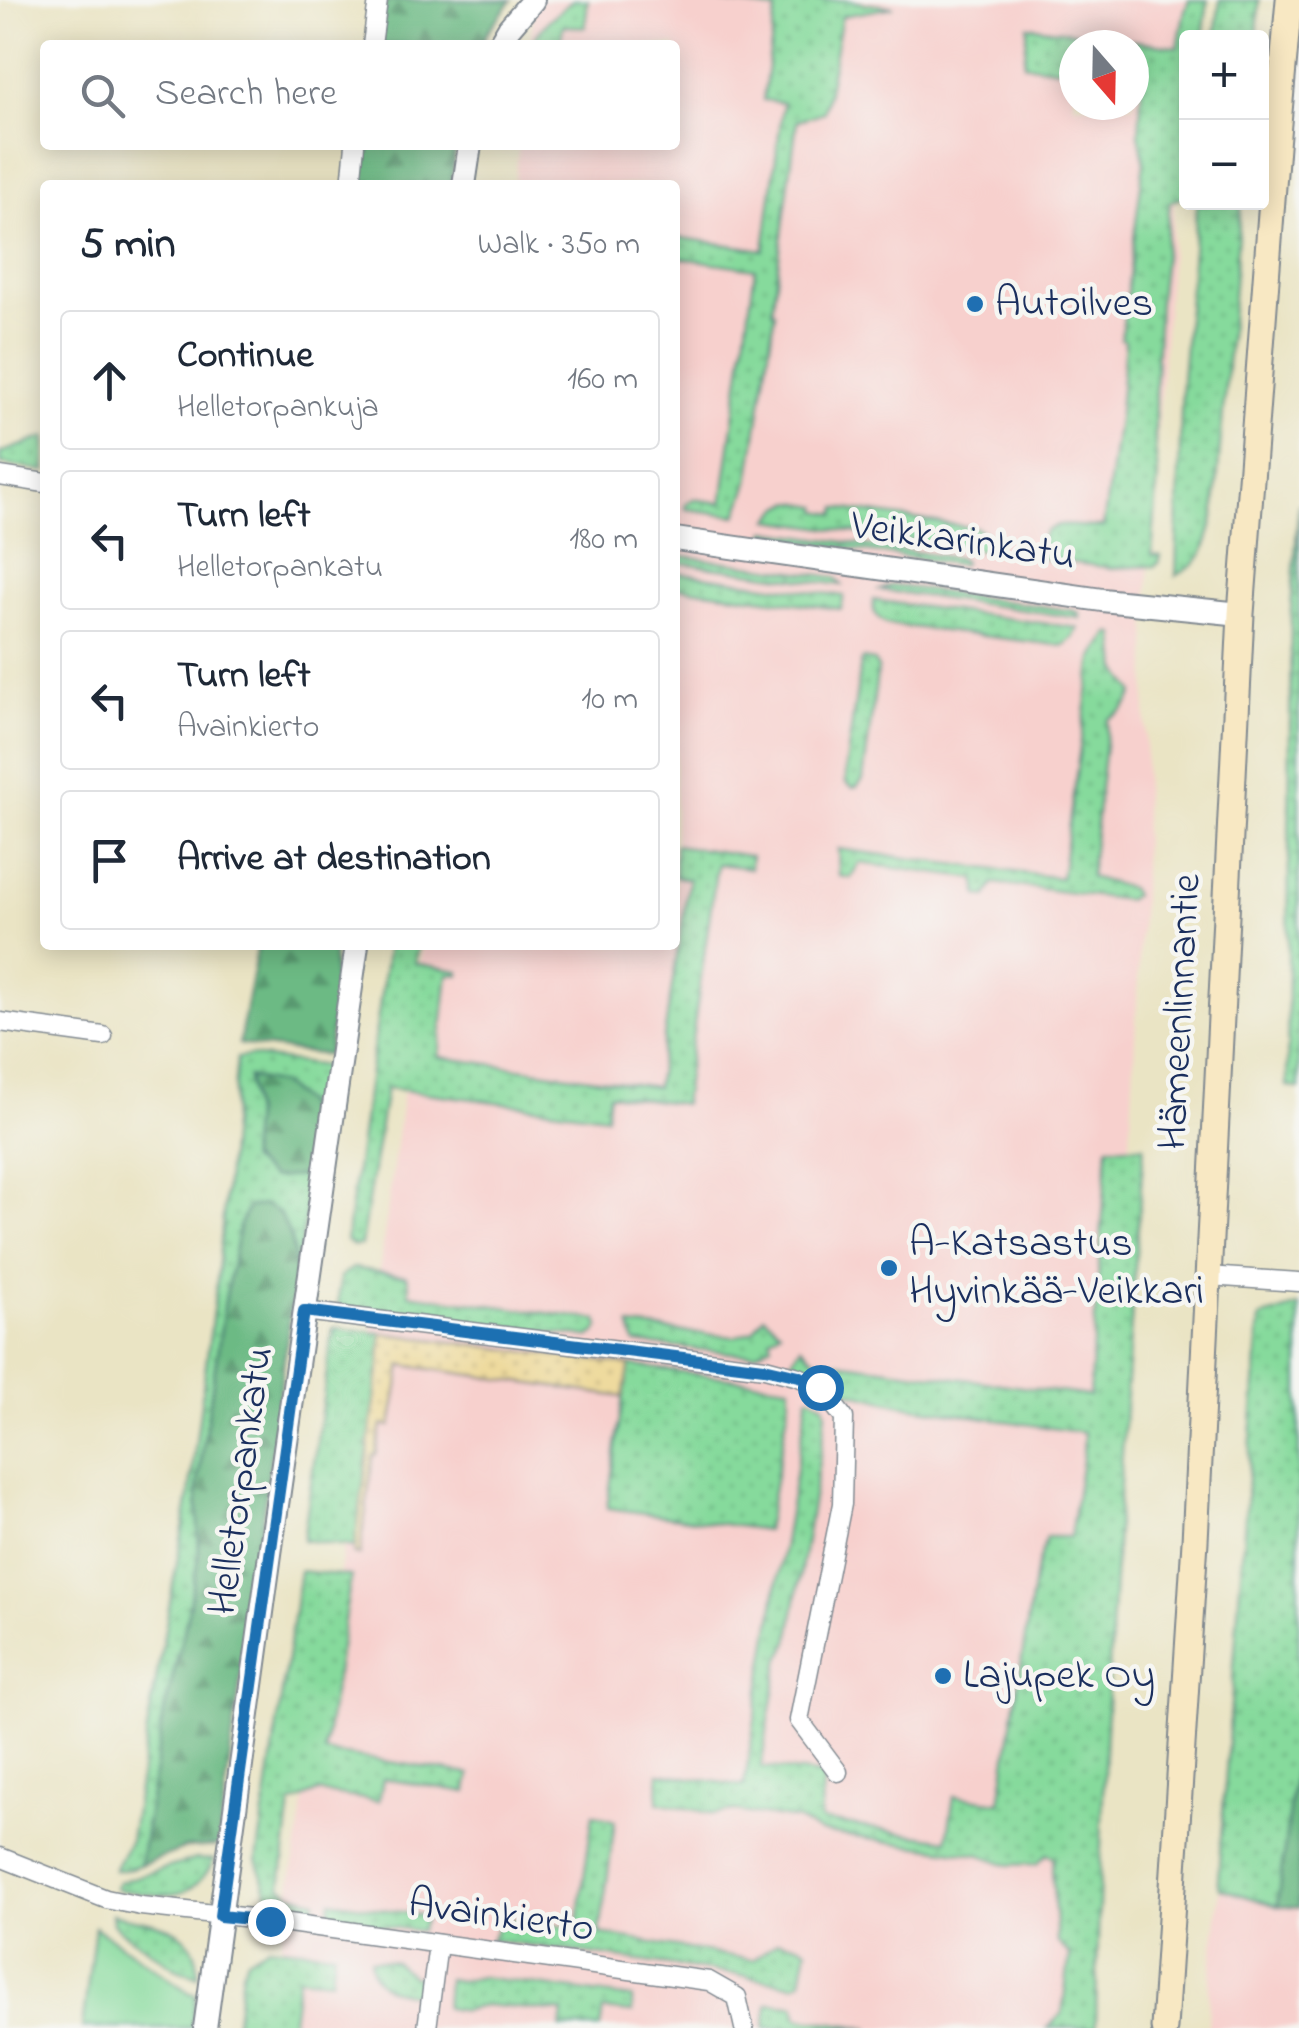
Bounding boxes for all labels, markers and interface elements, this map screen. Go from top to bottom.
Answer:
north arrow [1059,30,1149,120]
map controls [1179,30,1269,210]
button: + [1179,30,1269,120]
search box [40,40,680,150]
text: Search here [155,67,337,123]
icon: search [75,68,130,123]
button: − [1179,120,1269,210]
text: 5 min [80,215,175,276]
text: Walk · 350 m [478,222,640,269]
place label: Autoilves [995,274,1153,335]
marker: Autoilves [964,293,986,315]
text: Continue [177,329,313,385]
icon: ahead [82,353,137,408]
text: 160 m [567,357,638,404]
text: Helletorpankuja [177,385,379,432]
text: Turn left [177,489,310,545]
street label: Veikkarinkatu [846,496,1079,588]
icon: left [82,513,137,568]
text: 180 m [569,517,638,564]
text: Helletorpankatu [177,545,383,592]
text: Turn left [177,649,310,705]
icon: left [82,673,137,728]
text: 10 m [581,677,638,724]
text: Avainkierto [177,705,319,752]
text: Arrive at destination [177,832,491,888]
icon: arrive [82,833,137,888]
street label: Hämeenlinnantie [1143,872,1219,1152]
place label: A-Katsastus Hyvinkää-Veikkari [909,1214,1204,1323]
marker: A-Katsastus Hyvinkää-Veikkari [878,1257,900,1279]
street label: Helletorpankatu [193,1343,291,1619]
route start [798,1365,844,1411]
place label: Lajupek Oy [963,1646,1155,1707]
marker: Lajupek Oy [932,1665,954,1687]
street label: Avainkierto [404,1874,598,1960]
route end [248,1899,294,1945]

